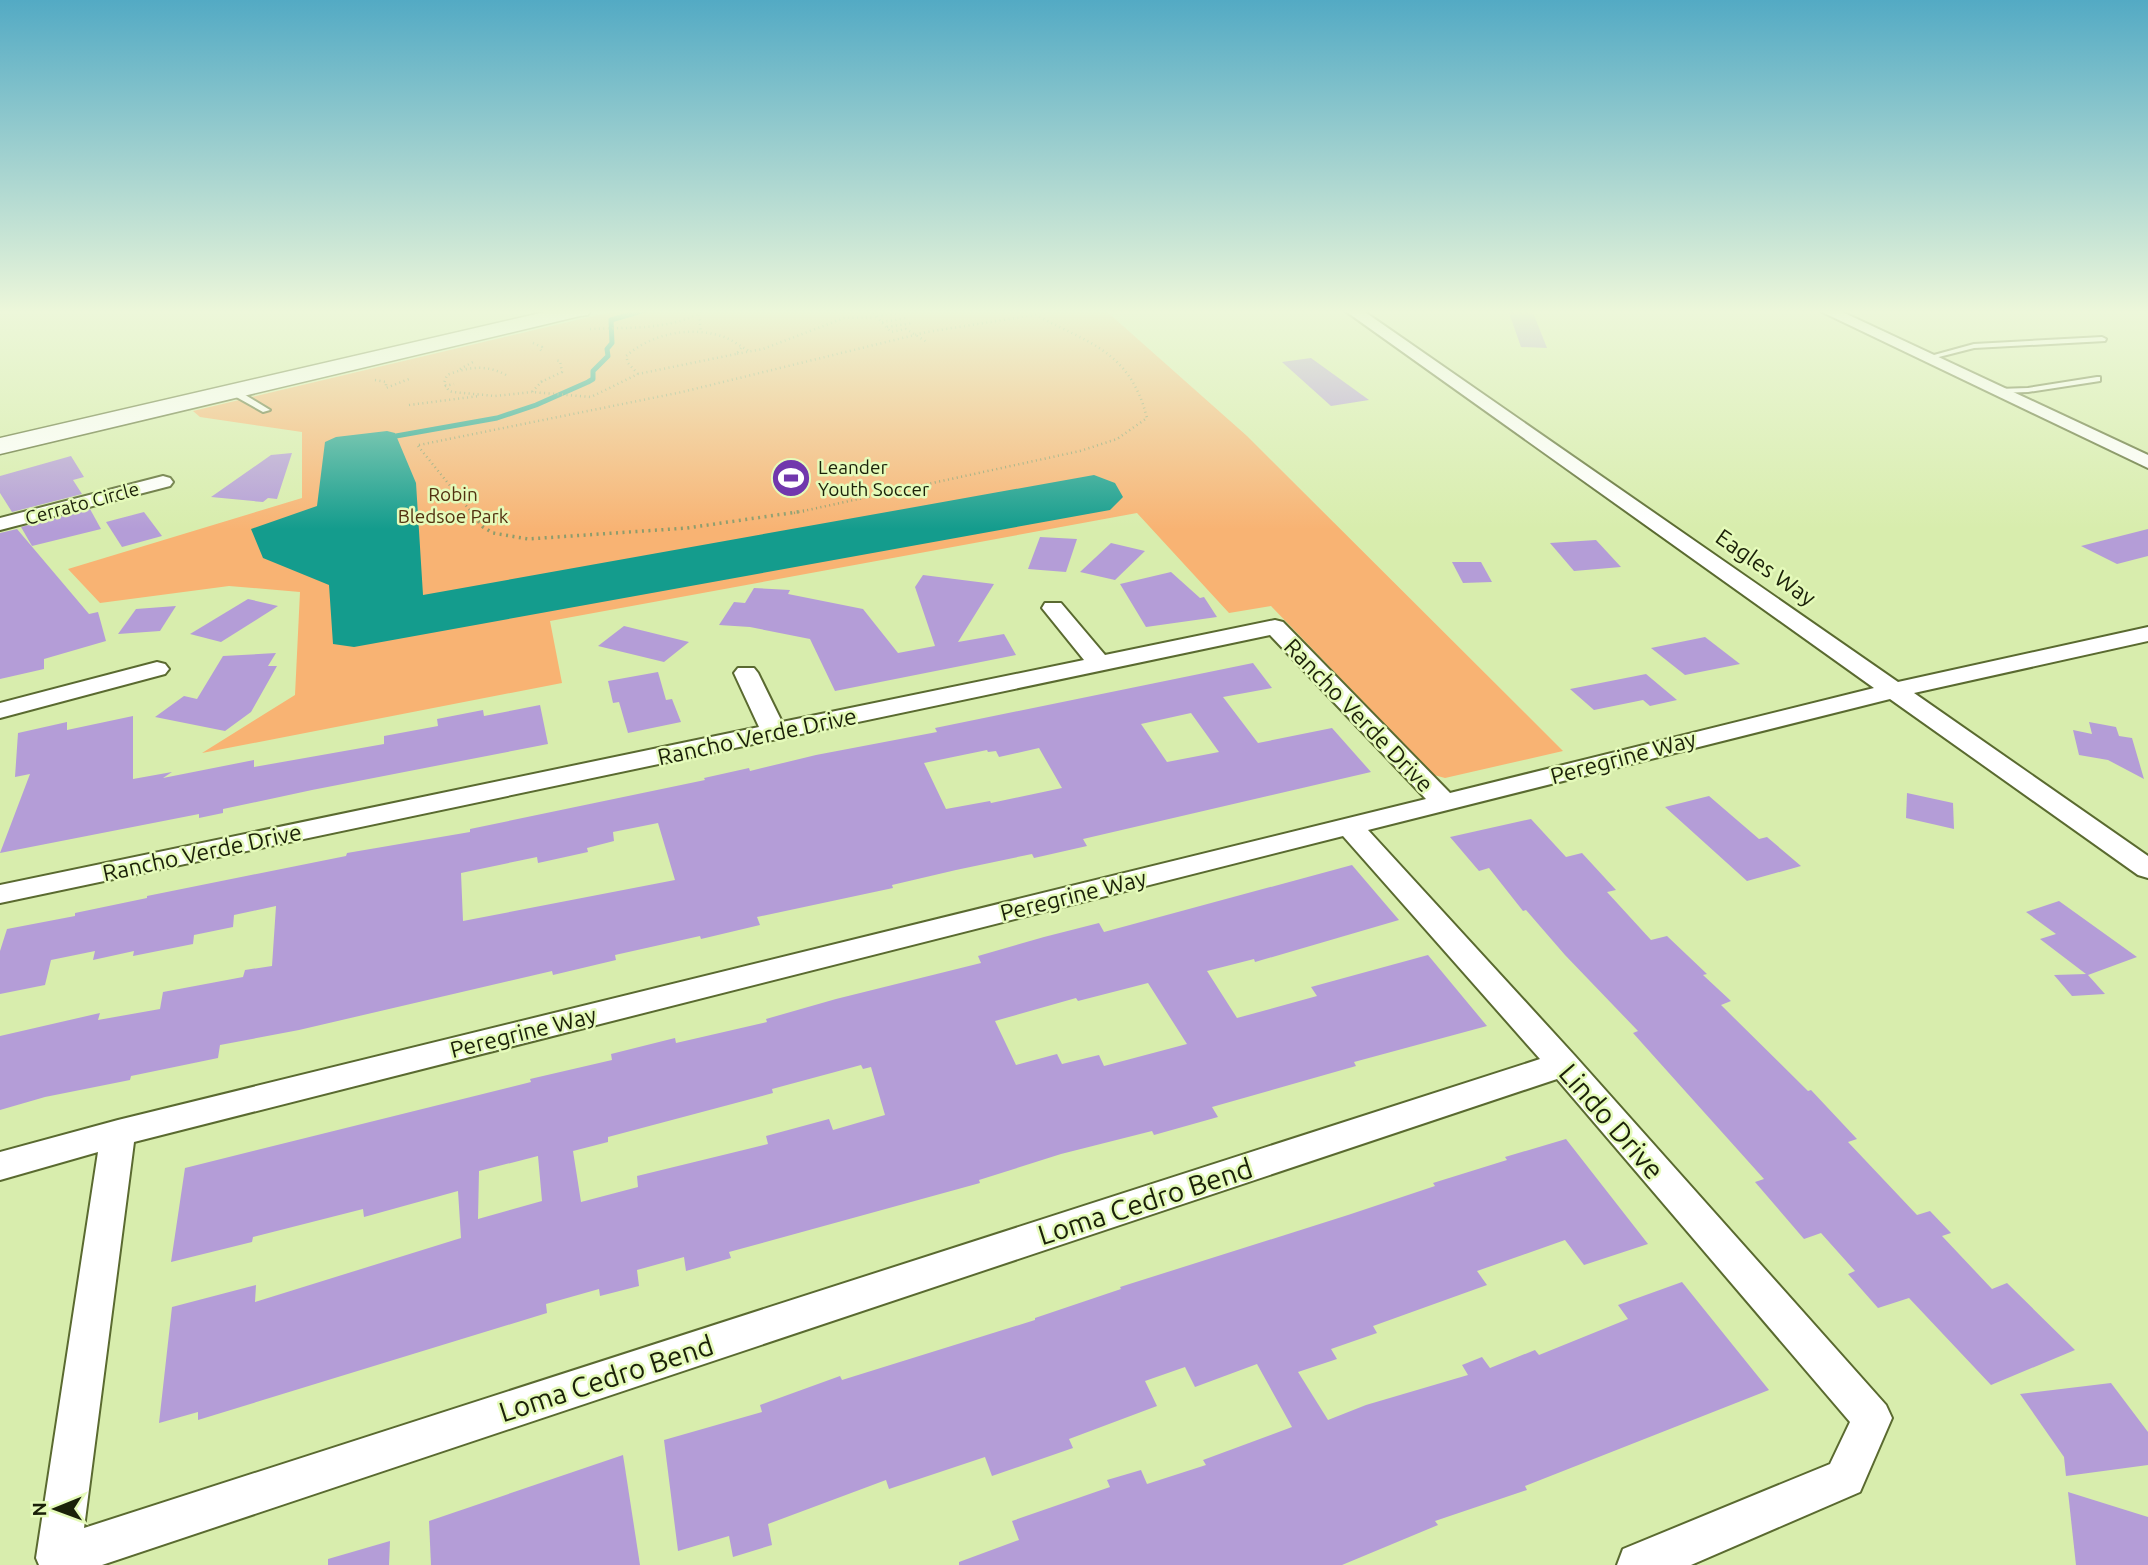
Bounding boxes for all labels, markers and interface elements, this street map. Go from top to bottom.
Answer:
place label: Leander Youth Soccer [818,456,929,500]
sports icon: Leander Youth Soccer [770,457,812,499]
street label: Cerrato Circle [23,477,141,529]
park label: Robin Bledsoe Park [398,483,509,527]
street label: Eagles Way [1711,524,1821,610]
street label: Rancho Verde Drive [1280,633,1438,797]
street label: Rancho Verde Drive [655,703,859,769]
street label: Peregrine Way [1547,726,1699,788]
street label: Rancho Verde Drive [100,819,304,885]
street label: Peregrine Way [997,865,1149,925]
street label: Peregrine Way [447,1002,599,1062]
street label: Lindo Drive [1554,1057,1670,1185]
street label: Loma Cedro Bend [1034,1152,1256,1250]
street label: Loma Cedro Bend [495,1329,717,1427]
north arrow [21,1474,91,1544]
text: N [28,1502,50,1517]

